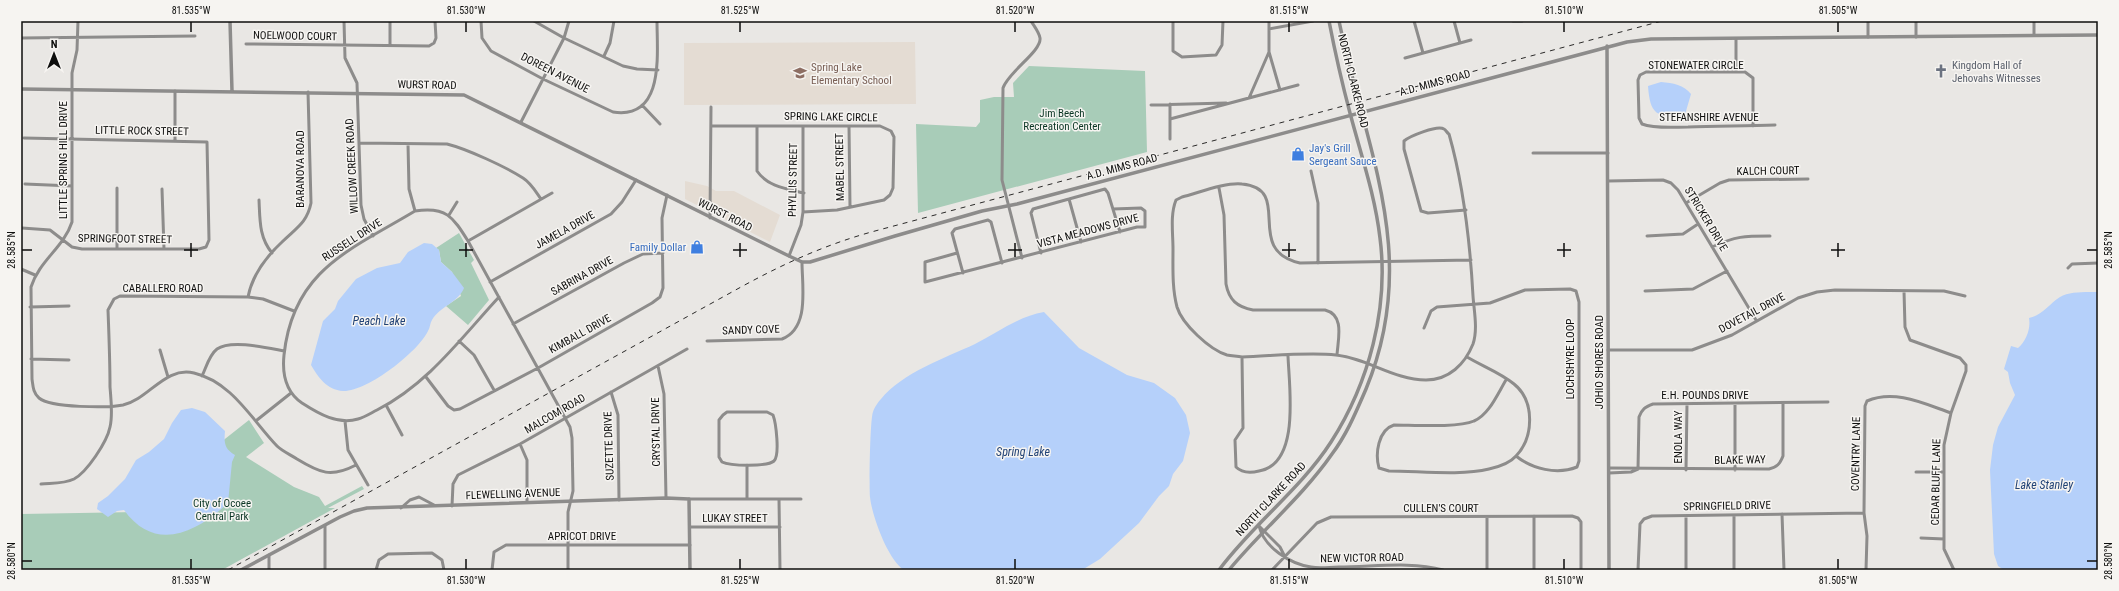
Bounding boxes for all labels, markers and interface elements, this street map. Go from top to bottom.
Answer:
text: 81.535°W [172,5,211,16]
text: 81.530°W [447,5,486,16]
text: 81.525°W [721,5,760,16]
text: 81.520°W [996,5,1035,16]
text: 81.515°W [1270,5,1309,16]
text: 81.510°W [1545,5,1584,16]
text: 81.505°W [1819,5,1858,16]
street label: NOELWOOD COURT [253,29,337,43]
street label: NORTH CLARKE ROAD [1335,33,1371,129]
north arrow [34,34,74,74]
text: N [51,38,58,51]
street label: DOREEN AVENUE [519,50,592,96]
street label: STONEWATER CIRCLE [1648,59,1744,72]
place label: Kingdom Hall of Jehovahs Witnesses [1952,59,2041,85]
place label: Spring Lake Elementary School [811,61,892,87]
church icon: Kingdom Hall of Jehovahs Witnesses [1933,63,1949,79]
school or university icon: Spring Lake Elementary School [792,65,808,81]
street label: A.D. MIMS ROAD [1398,67,1472,99]
street label: WURST ROAD [397,78,457,92]
street label: LITTLE SPRING HILL DRIVE [57,101,70,219]
park label: Jim Beech Recreation Center [1023,107,1101,133]
street label: SPRING LAKE CIRCLE [784,110,878,124]
street label: STEFANSHIRE AVENUE [1659,111,1759,124]
street label: WILLOW CREEK ROAD [343,118,361,214]
street label: LITTLE ROCK STREET [95,124,189,138]
street label: BARANOVA ROAD [294,130,307,208]
street label: MABEL STREET [833,133,847,201]
place label: Jay's Grill Sergeant Sauce [1309,142,1377,168]
street label: PHYLLIS STREET [786,143,800,217]
shop icon: Jay's Grill Sergeant Sauce [1290,146,1306,162]
street label: A.D. MIMS ROAD [1085,151,1159,183]
street label: KALCH COURT [1736,164,1800,178]
street label: STRICKER DRIVE [1682,185,1731,254]
street label: WURST ROAD [696,196,754,234]
street label: JAMELA DRIVE [533,208,597,252]
street label: VISTA MEADOWS DRIVE [1036,211,1141,251]
street label: RUSSELL DRIVE [320,216,385,264]
text: 28.585°N [6,231,17,269]
text: 28.585°N [2103,231,2114,269]
street label: SPRINGFOOT STREET [78,232,172,246]
shop icon: Family Dollar [689,239,705,255]
place label: Family Dollar [630,241,687,254]
street label: SABRINA DRIVE [549,253,616,298]
street label: CABALLERO ROAD [123,282,203,295]
street label: DOVETAIL DRIVE [1717,290,1788,336]
street label: KIMBALL DRIVE [547,311,614,356]
water label: Peach Lake [353,314,406,328]
street label: JOHIO SHORES ROAD [1593,315,1606,409]
street label: LOCHSHYRE LOOP [1564,319,1577,399]
street label: SANDY COVE [722,322,781,338]
street label: E.H. POUNDS DRIVE [1661,389,1749,402]
street label: MALCOM ROAD [522,391,588,437]
street label: CRYSTAL DRIVE [649,397,663,467]
street label: ENOLA WAY [1672,410,1685,463]
street label: SUZETTE DRIVE [601,411,617,481]
street label: COVENTRY LANE [1849,416,1863,491]
street label: CEDAR BLUFF LANE [1929,438,1943,525]
water label: Spring Lake [996,445,1050,459]
street label: BLAKE WAY [1714,453,1766,467]
street label: NORTH CLARKE ROAD [1233,459,1309,539]
water label: Lake Stanley [2015,478,2074,492]
street label: FLEWELLING AVENUE [465,486,561,502]
park label: City of Ocoee Central Park [193,497,251,523]
street label: SPRINGFIELD DRIVE [1683,499,1772,513]
street label: CULLEN'S COURT [1403,502,1479,515]
street label: LUKAY STREET [702,512,768,525]
street label: APRICOT DRIVE [548,530,617,543]
text: 28.580°N [6,542,17,580]
text: 28.580°N [2103,542,2114,580]
street label: NEW VICTOR ROAD [1320,551,1404,565]
text: 81.535°W [172,575,211,586]
text: 81.530°W [447,575,486,586]
text: 81.525°W [721,575,760,586]
text: 81.520°W [996,575,1035,586]
text: 81.515°W [1270,575,1309,586]
text: 81.510°W [1545,575,1584,586]
text: 81.505°W [1819,575,1858,586]

